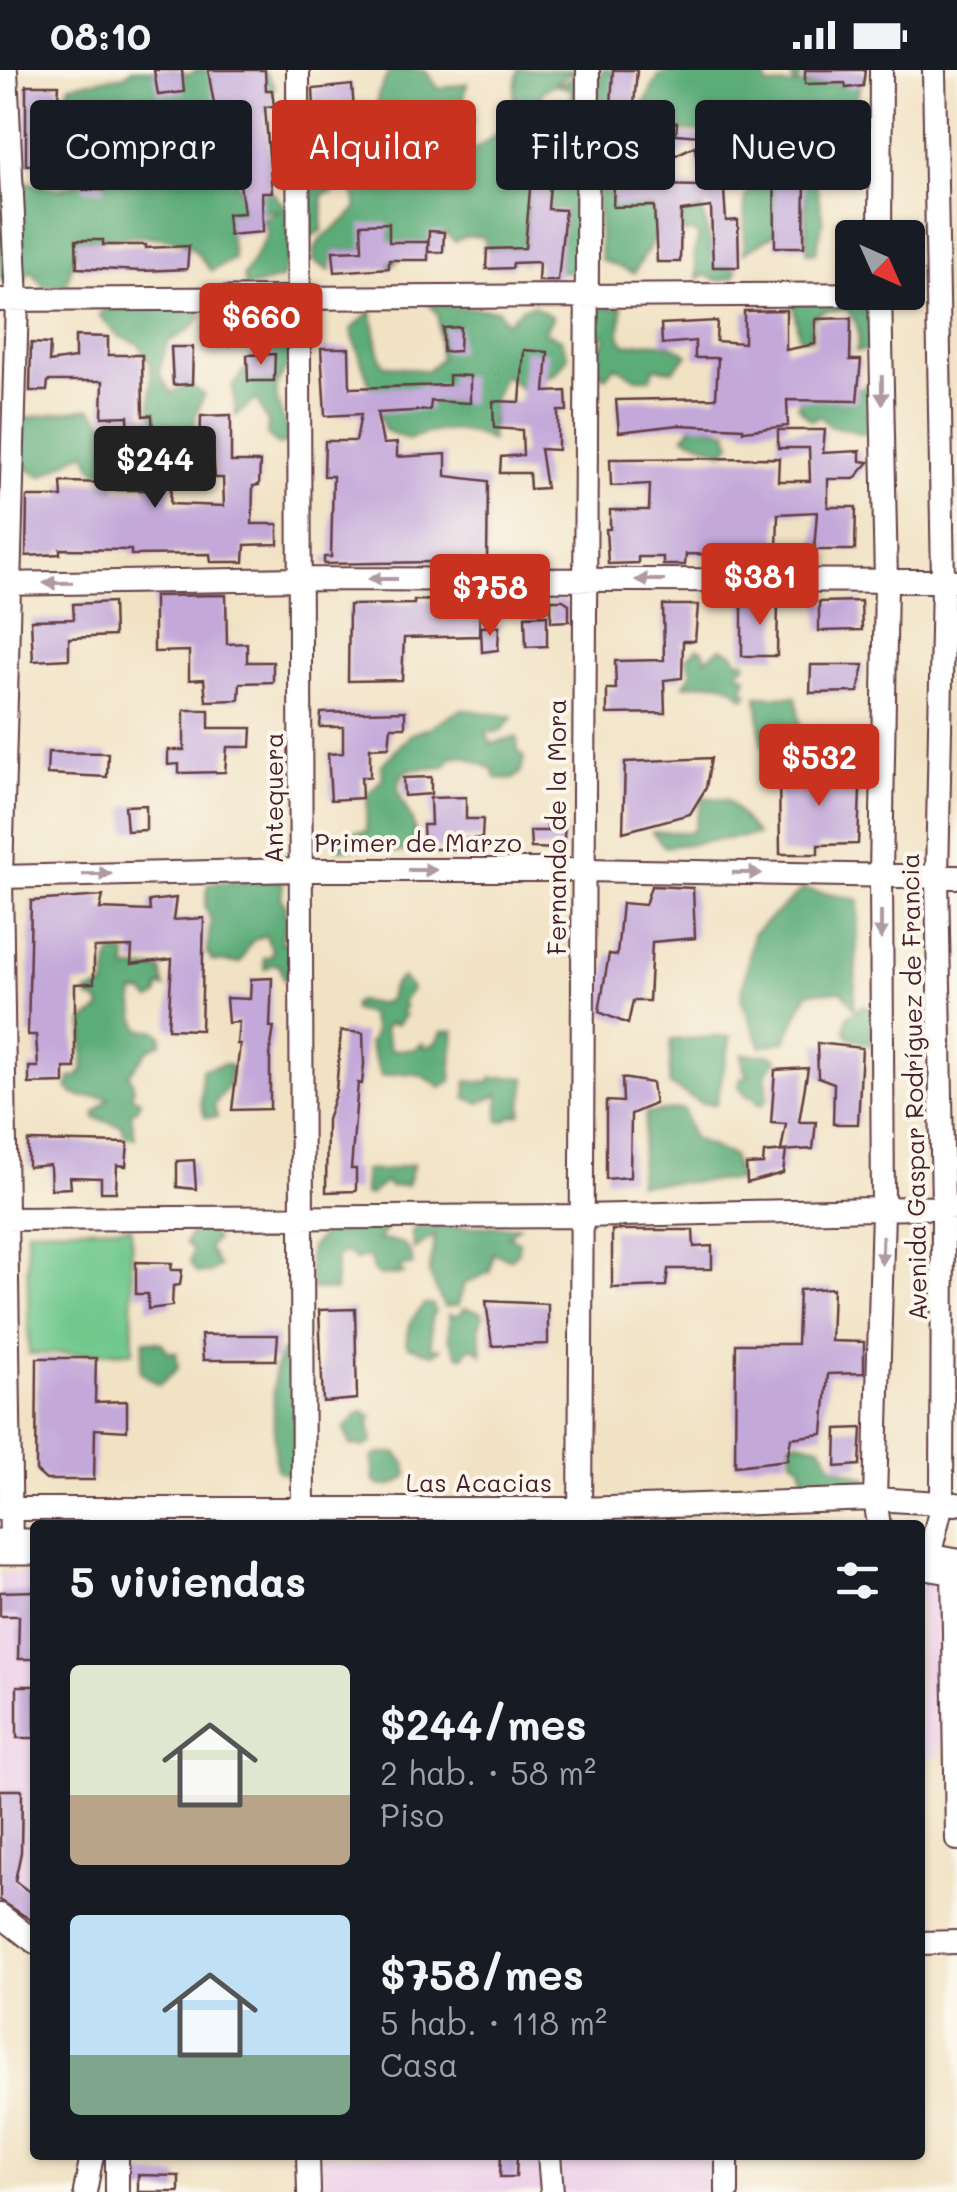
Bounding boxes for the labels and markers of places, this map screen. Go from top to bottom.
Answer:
pin: $660 [202,283,320,368]
pin: $244 [96,426,214,511]
pin: $381 [701,543,819,628]
pin: $758 [431,554,549,639]
pin: $532 [760,724,878,809]

